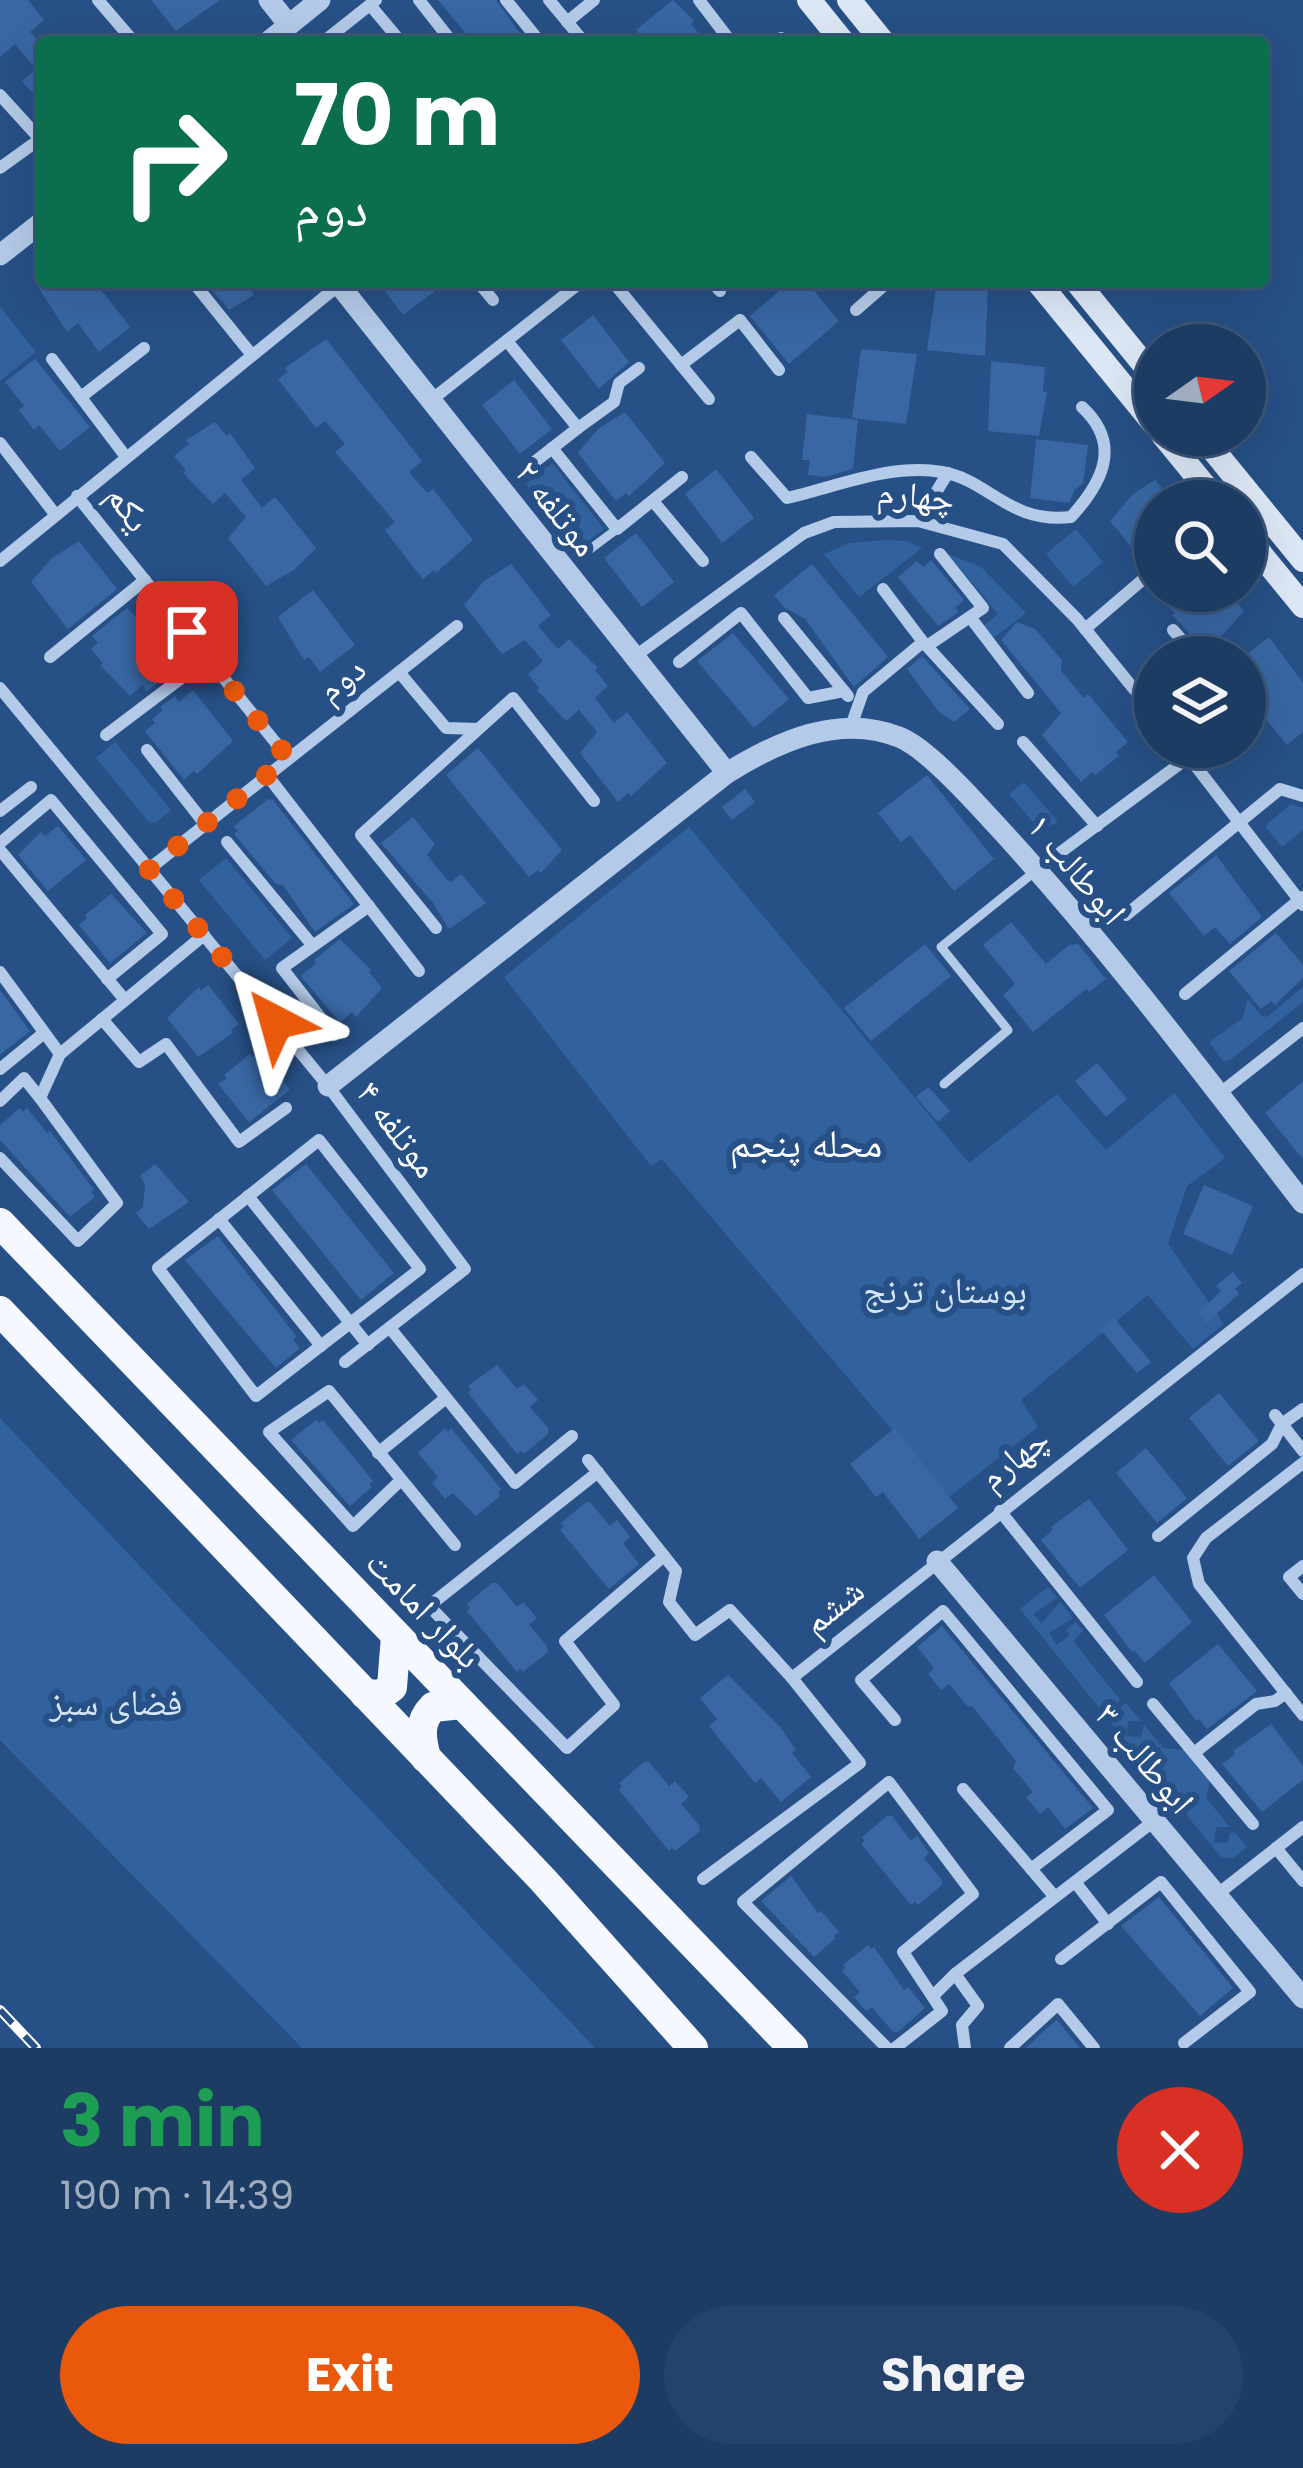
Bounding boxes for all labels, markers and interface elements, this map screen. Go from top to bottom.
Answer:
text: 70 m [294,57,500,174]
icon: right [96,84,252,240]
text: دوم [294,169,368,245]
north arrow [1134,324,1266,456]
map controls [1134,324,1266,768]
street label: موتلفه ۲ [503,449,611,567]
street label: چهارم [875,466,957,524]
street label: یکم [94,474,164,542]
button: search [1134,480,1266,612]
pin [136,581,238,683]
icon: arrive [154,599,220,665]
button: layers [1134,636,1266,768]
street label: دوم [306,644,376,714]
street label: ابوطالب ۱ [1015,802,1139,936]
position arrow [213,959,339,1085]
street label: موتلفه ۴ [344,1070,452,1188]
district label: محله پنجم [730,1116,882,1171]
park label: بوستان ترنج [863,1265,1027,1316]
street label: چهارم [968,1414,1060,1502]
street label: بلوار امامت [354,1538,494,1680]
street label: ششم [791,1565,875,1647]
park label: فضای سبز [49,1677,182,1728]
street label: ابوطالب ۳ [1083,1691,1207,1825]
text: 3 min [60,2070,265,2171]
button: close [1117,2087,1243,2213]
text: 190 m · 14:39 [60,2168,294,2223]
button: Exit [60,2306,640,2444]
button: Share [664,2306,1243,2444]

